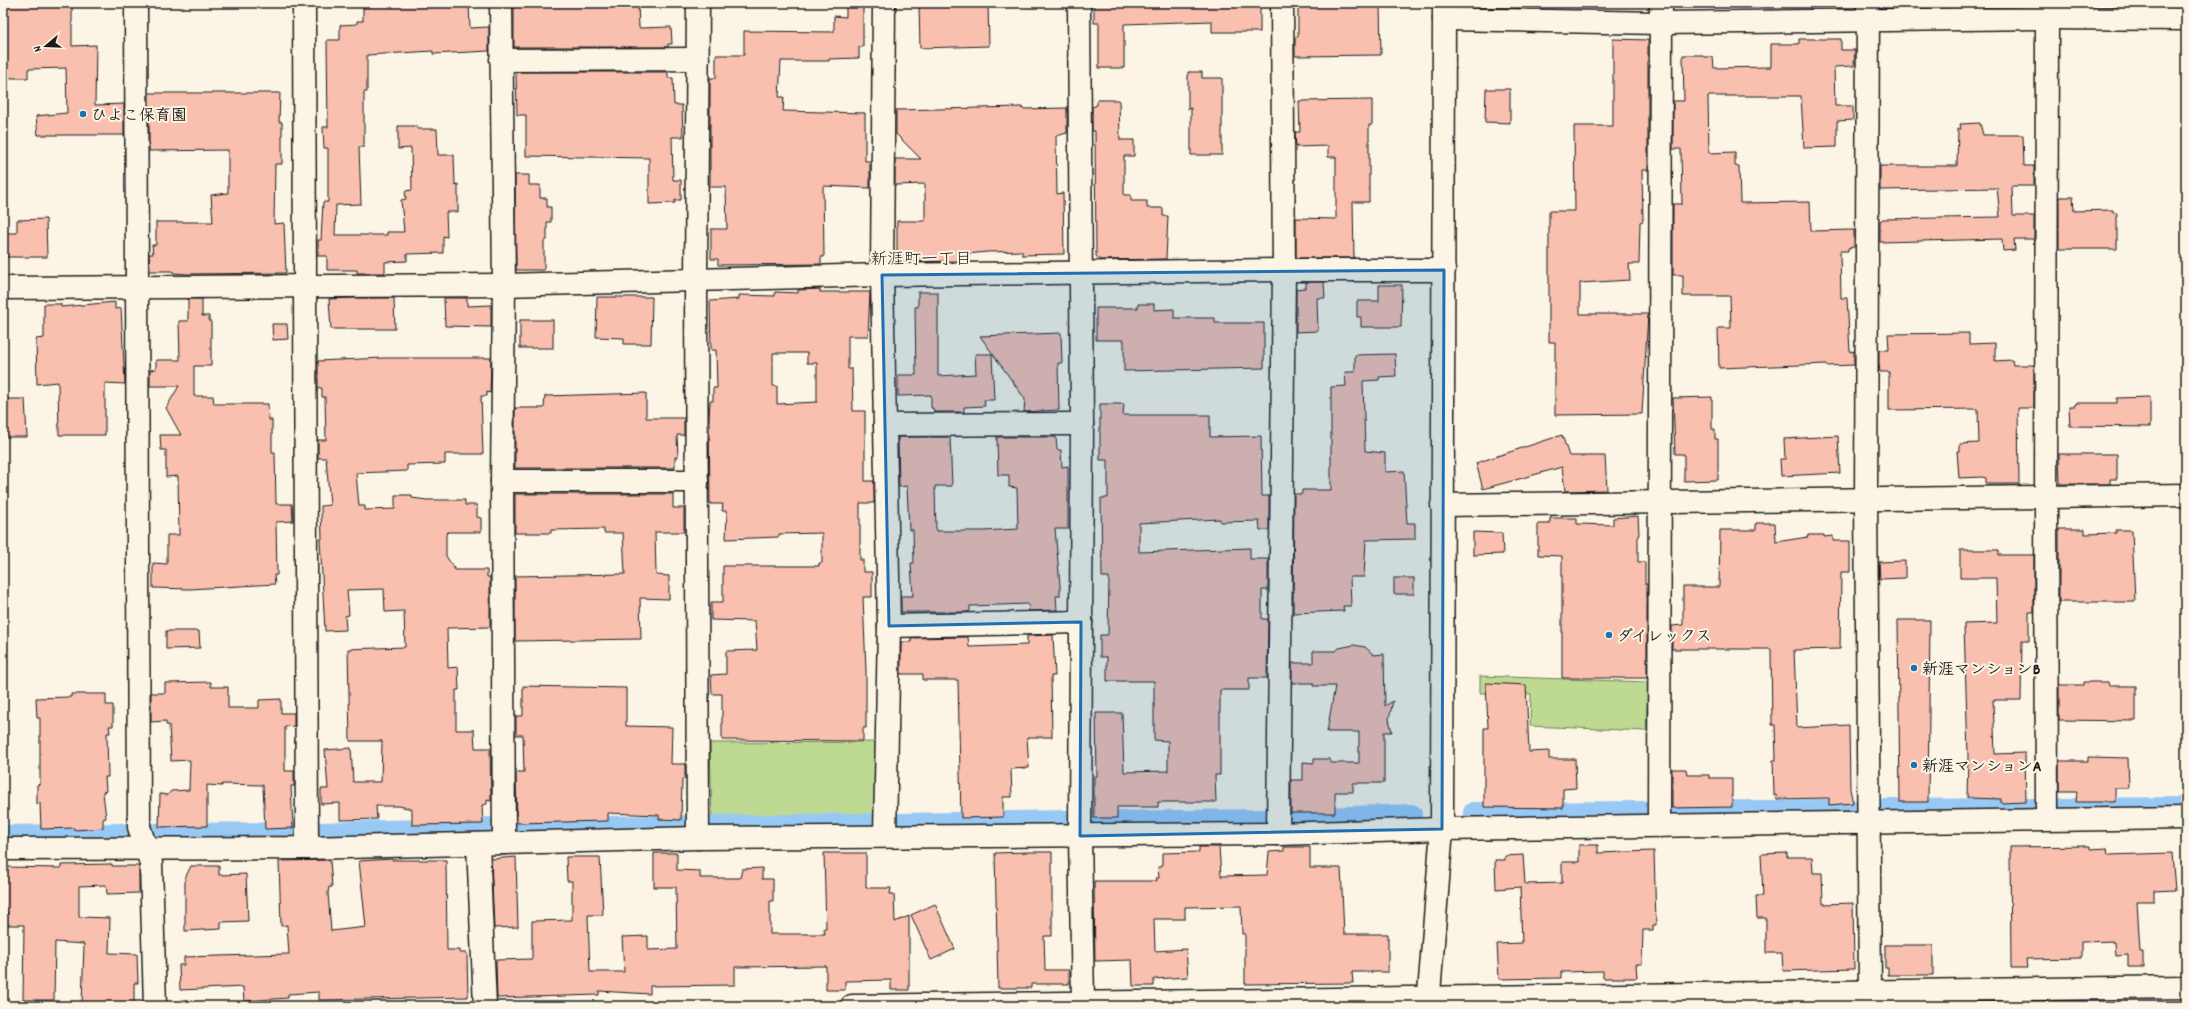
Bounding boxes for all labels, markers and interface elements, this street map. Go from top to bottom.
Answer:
north arrow [26,26,66,66]
text: N [30,43,47,54]
place label: ひよこ保育園 [91,105,187,128]
marker: ひよこ保育園 [78,109,88,119]
district label: 新涯町一丁目 [870,249,972,273]
place label: ダイレックス [1617,626,1711,649]
marker: ダイレックス [1604,630,1614,640]
place label: 新涯マンションB [1922,659,2041,682]
marker: 新涯マンションB [1909,663,1919,673]
place label: 新涯マンションA [1922,756,2042,779]
marker: 新涯マンションA [1909,760,1919,770]

